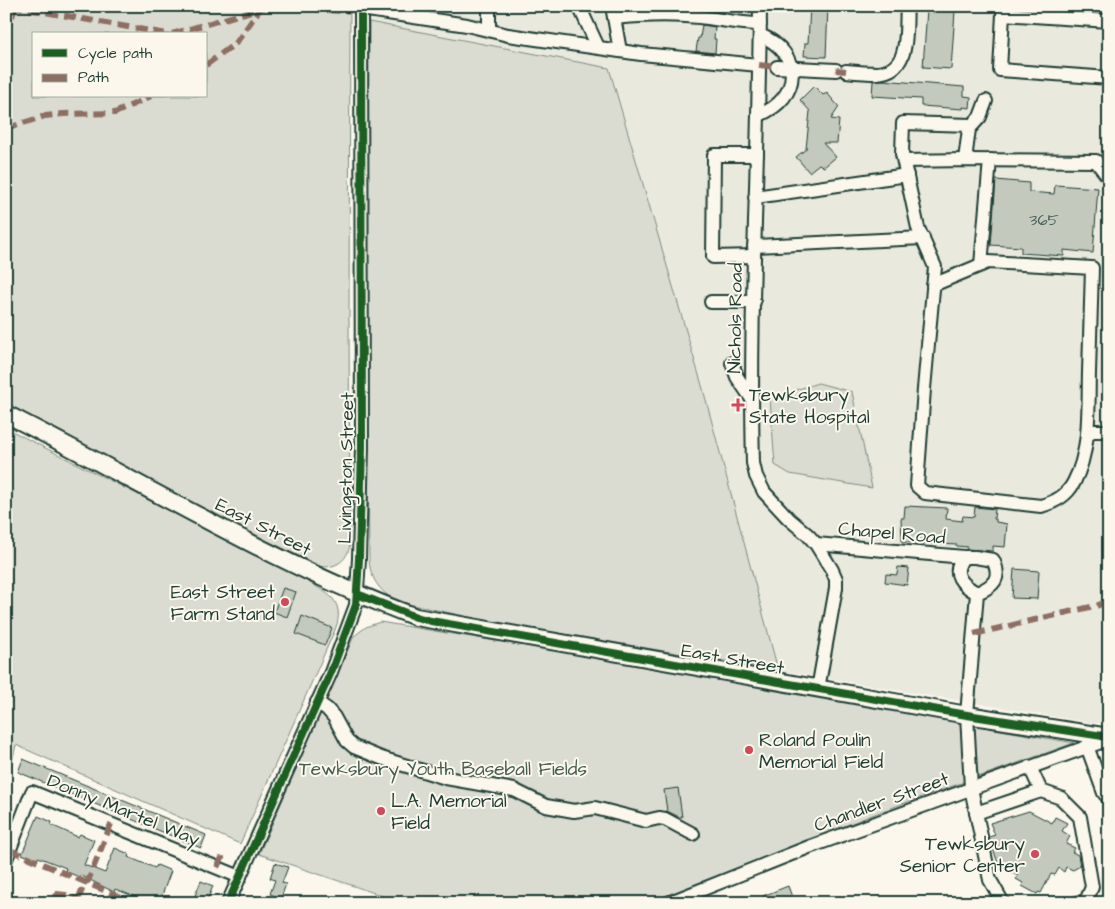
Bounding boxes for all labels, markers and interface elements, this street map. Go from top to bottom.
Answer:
legend [32,32,208,98]
text: Cycle path [78,43,153,65]
text: Path [78,67,109,88]
house number: 365 [1029,209,1059,231]
street label: Nichols Road [721,262,750,374]
place label: Tewksbury State Hospital [749,382,870,431]
street label: Livingston Street [332,392,362,544]
marker: Tewksbury State Hospital [731,398,745,412]
street label: East Street [211,492,316,563]
street label: Chapel Road [837,515,947,552]
place label: East Street Farm Stand [171,579,275,628]
marker: East Street Farm Stand [279,596,291,608]
street label: East Street [679,637,787,682]
place label: Roland Poulin Memorial Field [759,727,883,776]
marker: Roland Poulin Memorial Field [743,744,755,756]
park label: Tewksbury Youth Baseball Fields [299,756,587,784]
street label: Chandler Street [810,765,953,839]
street label: Donny Martel Way [43,767,204,854]
place label: L.A. Memorial Field [391,788,507,837]
marker: L.A. Memorial Field [375,805,387,817]
place label: Tewksbury Senior Center [900,831,1026,880]
marker: Tewksbury Senior Center [1029,848,1041,860]

